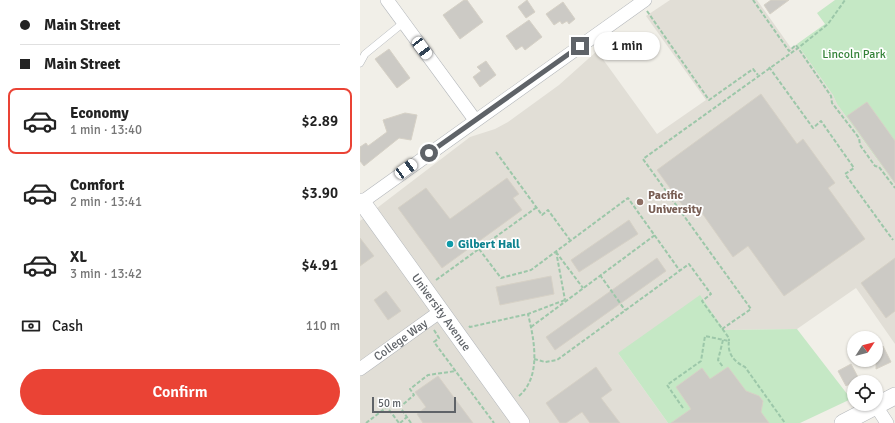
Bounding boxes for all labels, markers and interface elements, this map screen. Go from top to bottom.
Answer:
text: Main Street [44,16,120,34]
callout: 1 min [594,32,660,60]
car [410,35,434,61]
route end [571,37,589,55]
text: 1 min [611,38,643,54]
park label: Lincoln Park [822,47,886,62]
text: Main Street [44,55,120,73]
icon: car [22,103,58,139]
text: Economy [70,104,129,122]
text: $2.89 [301,112,338,130]
text: 1 min · 13:40 [70,122,142,138]
route start [420,144,438,162]
car [393,157,419,181]
icon: car [22,175,58,211]
text: Comfort [70,176,124,194]
text: $3.90 [301,184,338,202]
place label: Pacific University [648,188,702,217]
text: 2 min · 13:41 [70,194,142,210]
marker: Pacific University [635,197,645,207]
place label: Gilbert Hall [458,237,520,252]
marker: Gilbert Hall [445,239,455,249]
icon: car [22,247,58,283]
text: XL [70,248,87,266]
text: $4.91 [301,256,338,274]
text: 3 min · 13:42 [70,266,142,282]
street label: University Avenue [408,270,474,354]
icon: cash [20,315,42,337]
street label: College Way [371,315,431,364]
text: Cash [52,317,83,335]
text: 110 m [306,318,340,334]
north arrow [847,331,883,367]
map controls [847,331,883,411]
button: Confirm [20,369,340,415]
button: locate [847,375,883,411]
scale bar [372,395,456,414]
text: 50 m [378,397,401,410]

